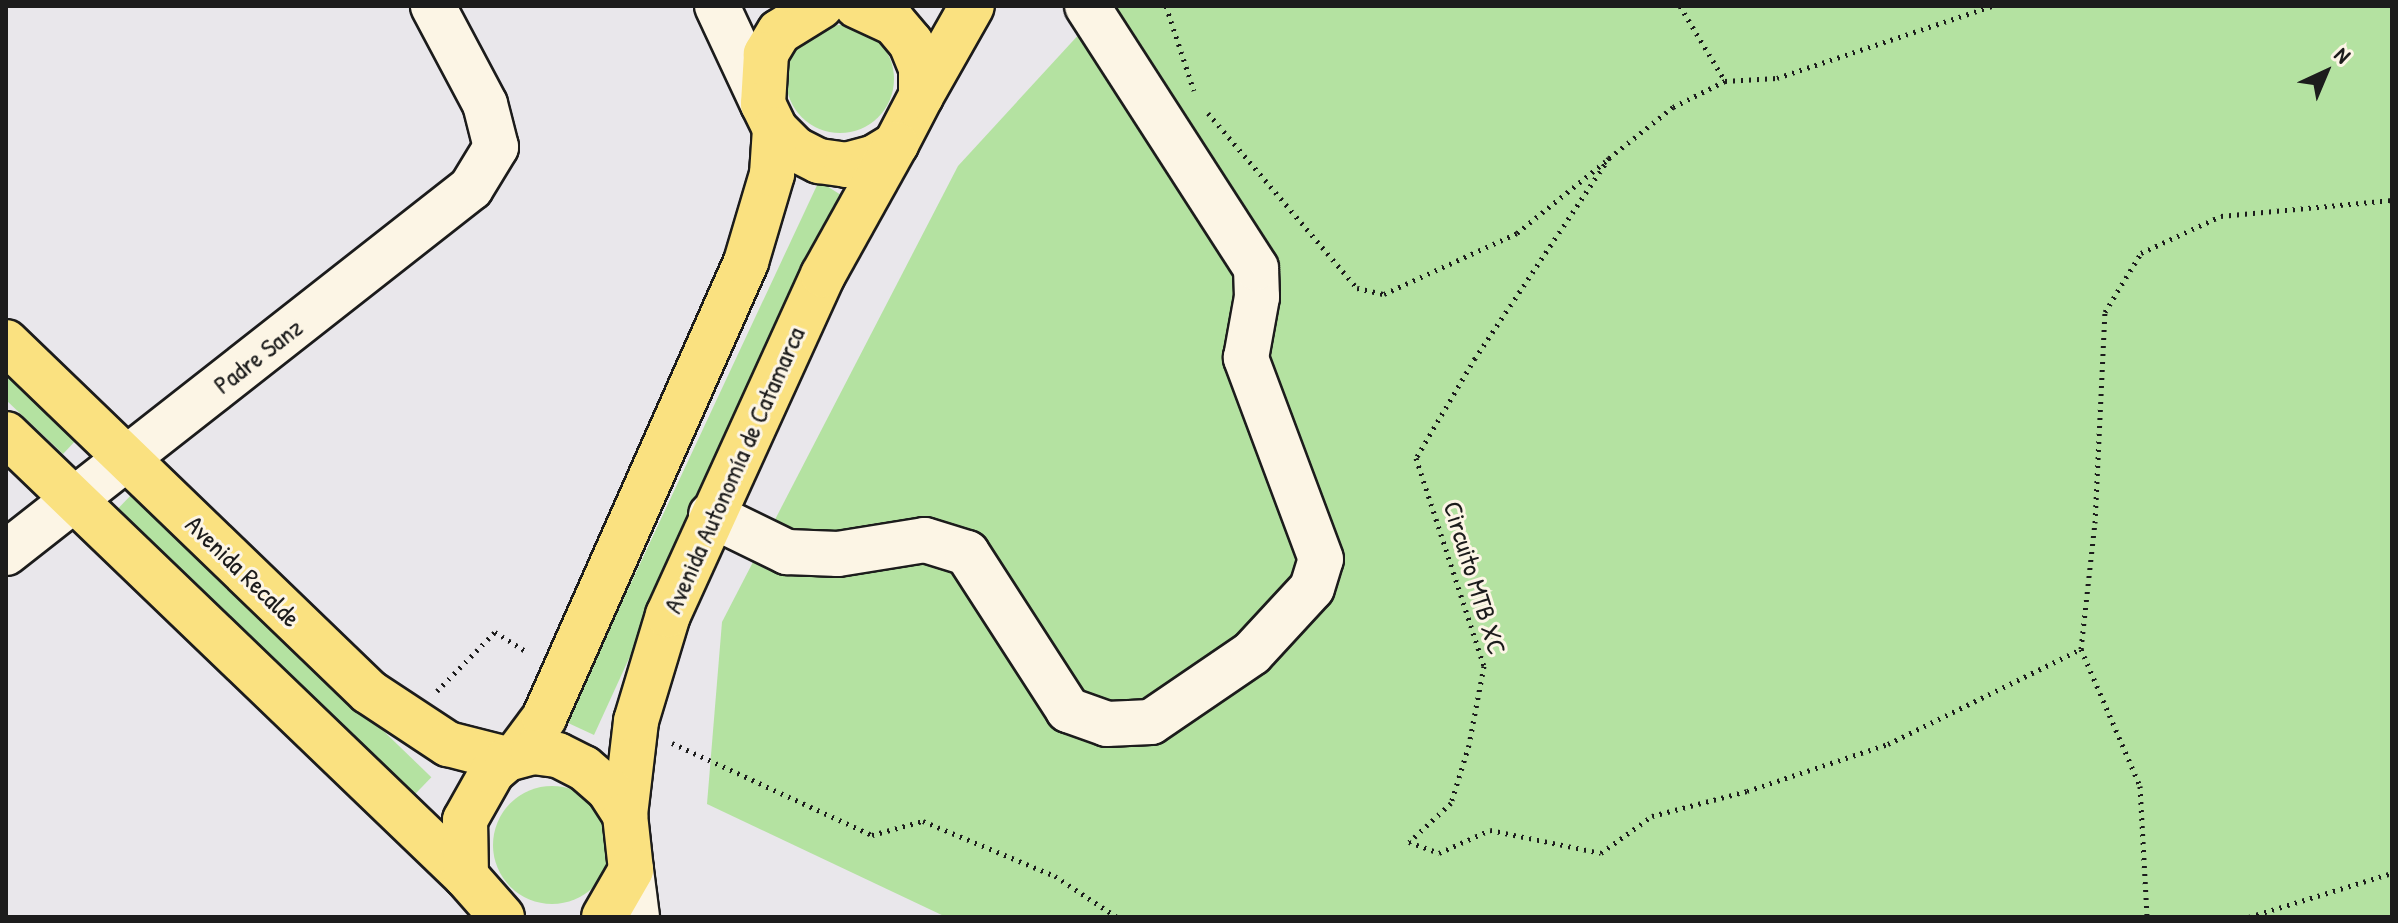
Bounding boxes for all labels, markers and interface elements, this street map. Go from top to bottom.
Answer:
north arrow [2286,32,2366,112]
text: N [2328,40,2357,70]
street label: Padre Sanz [207,312,309,400]
street label: Avenida Autonomía de Catamarca [657,322,811,618]
street label: Circuito MTB XC [1437,498,1513,658]
street label: Avenida Recalde [179,509,307,633]

